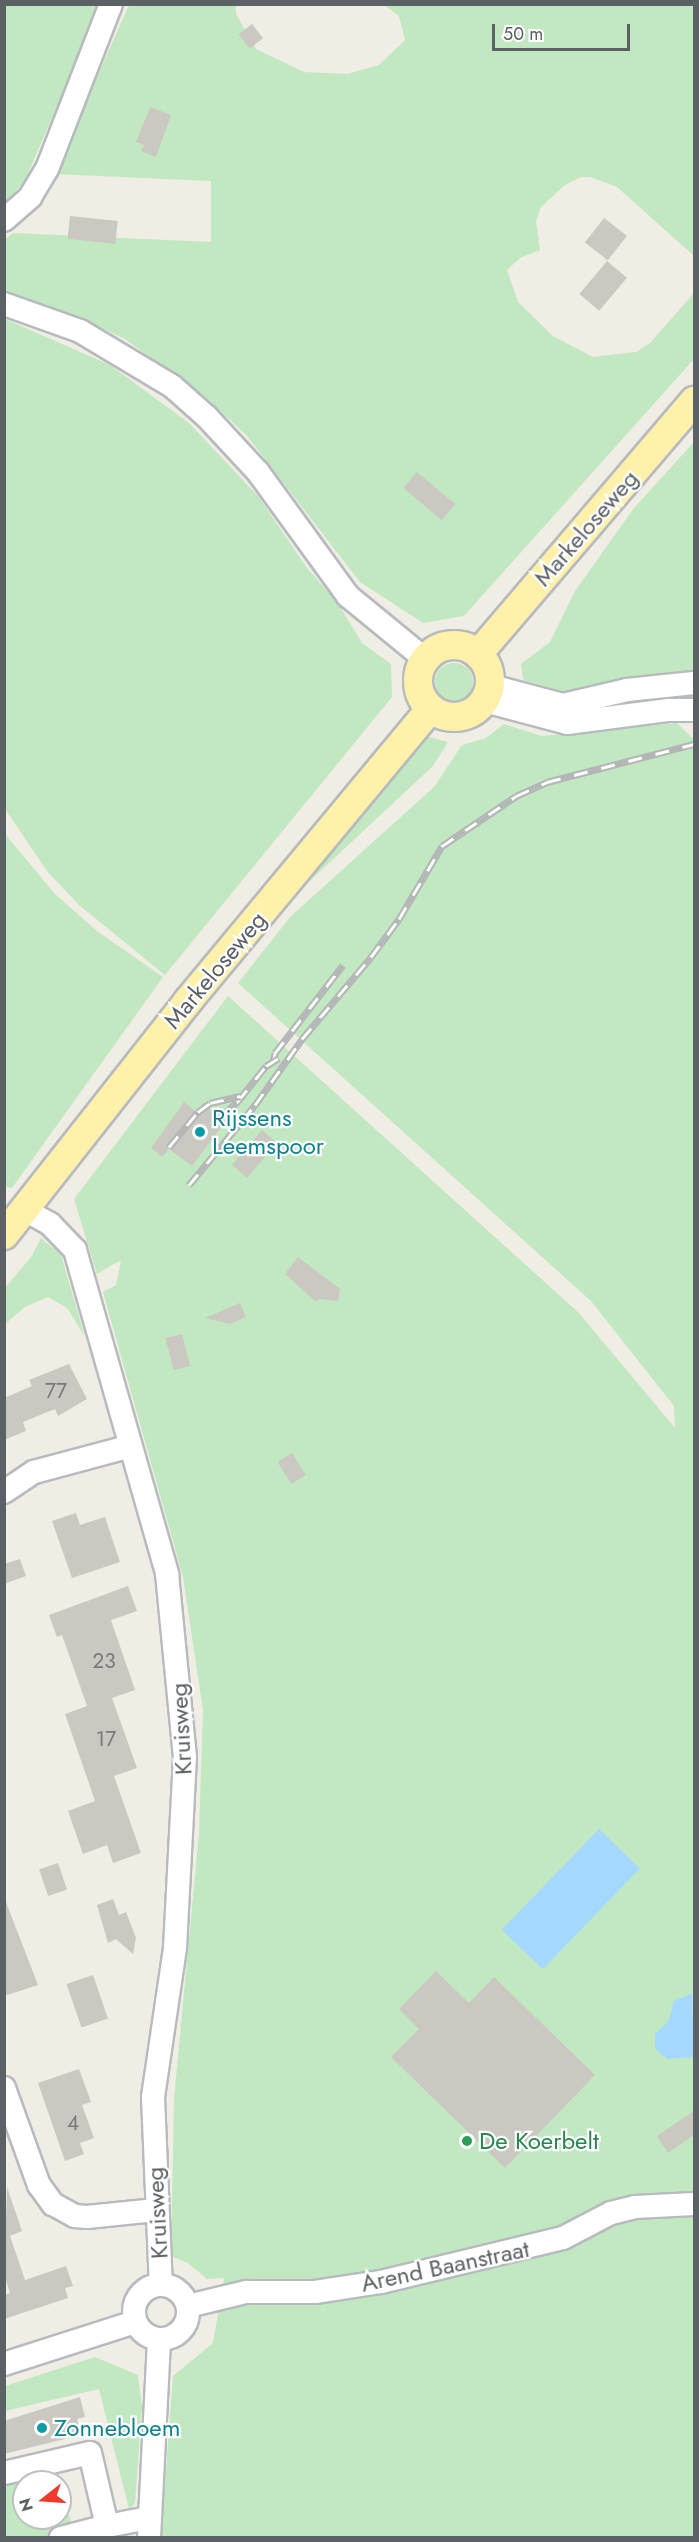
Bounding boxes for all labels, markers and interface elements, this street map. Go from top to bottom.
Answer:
scale bar [495,12,633,50]
text: 50 m [503,21,543,47]
street label: Markeloseweg [528,464,644,592]
street label: Markeloseweg [158,906,272,1034]
place label: Rijssens Leemspoor [212,1104,324,1160]
marker: Rijssens Leemspoor [193,1125,207,1139]
house number: 77 [45,1378,67,1404]
house number: 23 [92,1648,116,1674]
street label: Kruisweg [164,1682,198,1776]
house number: 17 [96,1726,116,1752]
house number: 4 [67,2110,79,2136]
place label: De Koerbelt [479,2127,599,2155]
marker: De Koerbelt [460,2134,474,2148]
street label: Kruisweg [140,2166,174,2260]
street label: Arend Baanstraat [358,2234,532,2298]
place label: Zonnebloem [54,2414,180,2442]
marker: Zonnebloem [35,2421,49,2435]
north arrow [12,2470,72,2530]
text: N [13,2495,39,2514]

